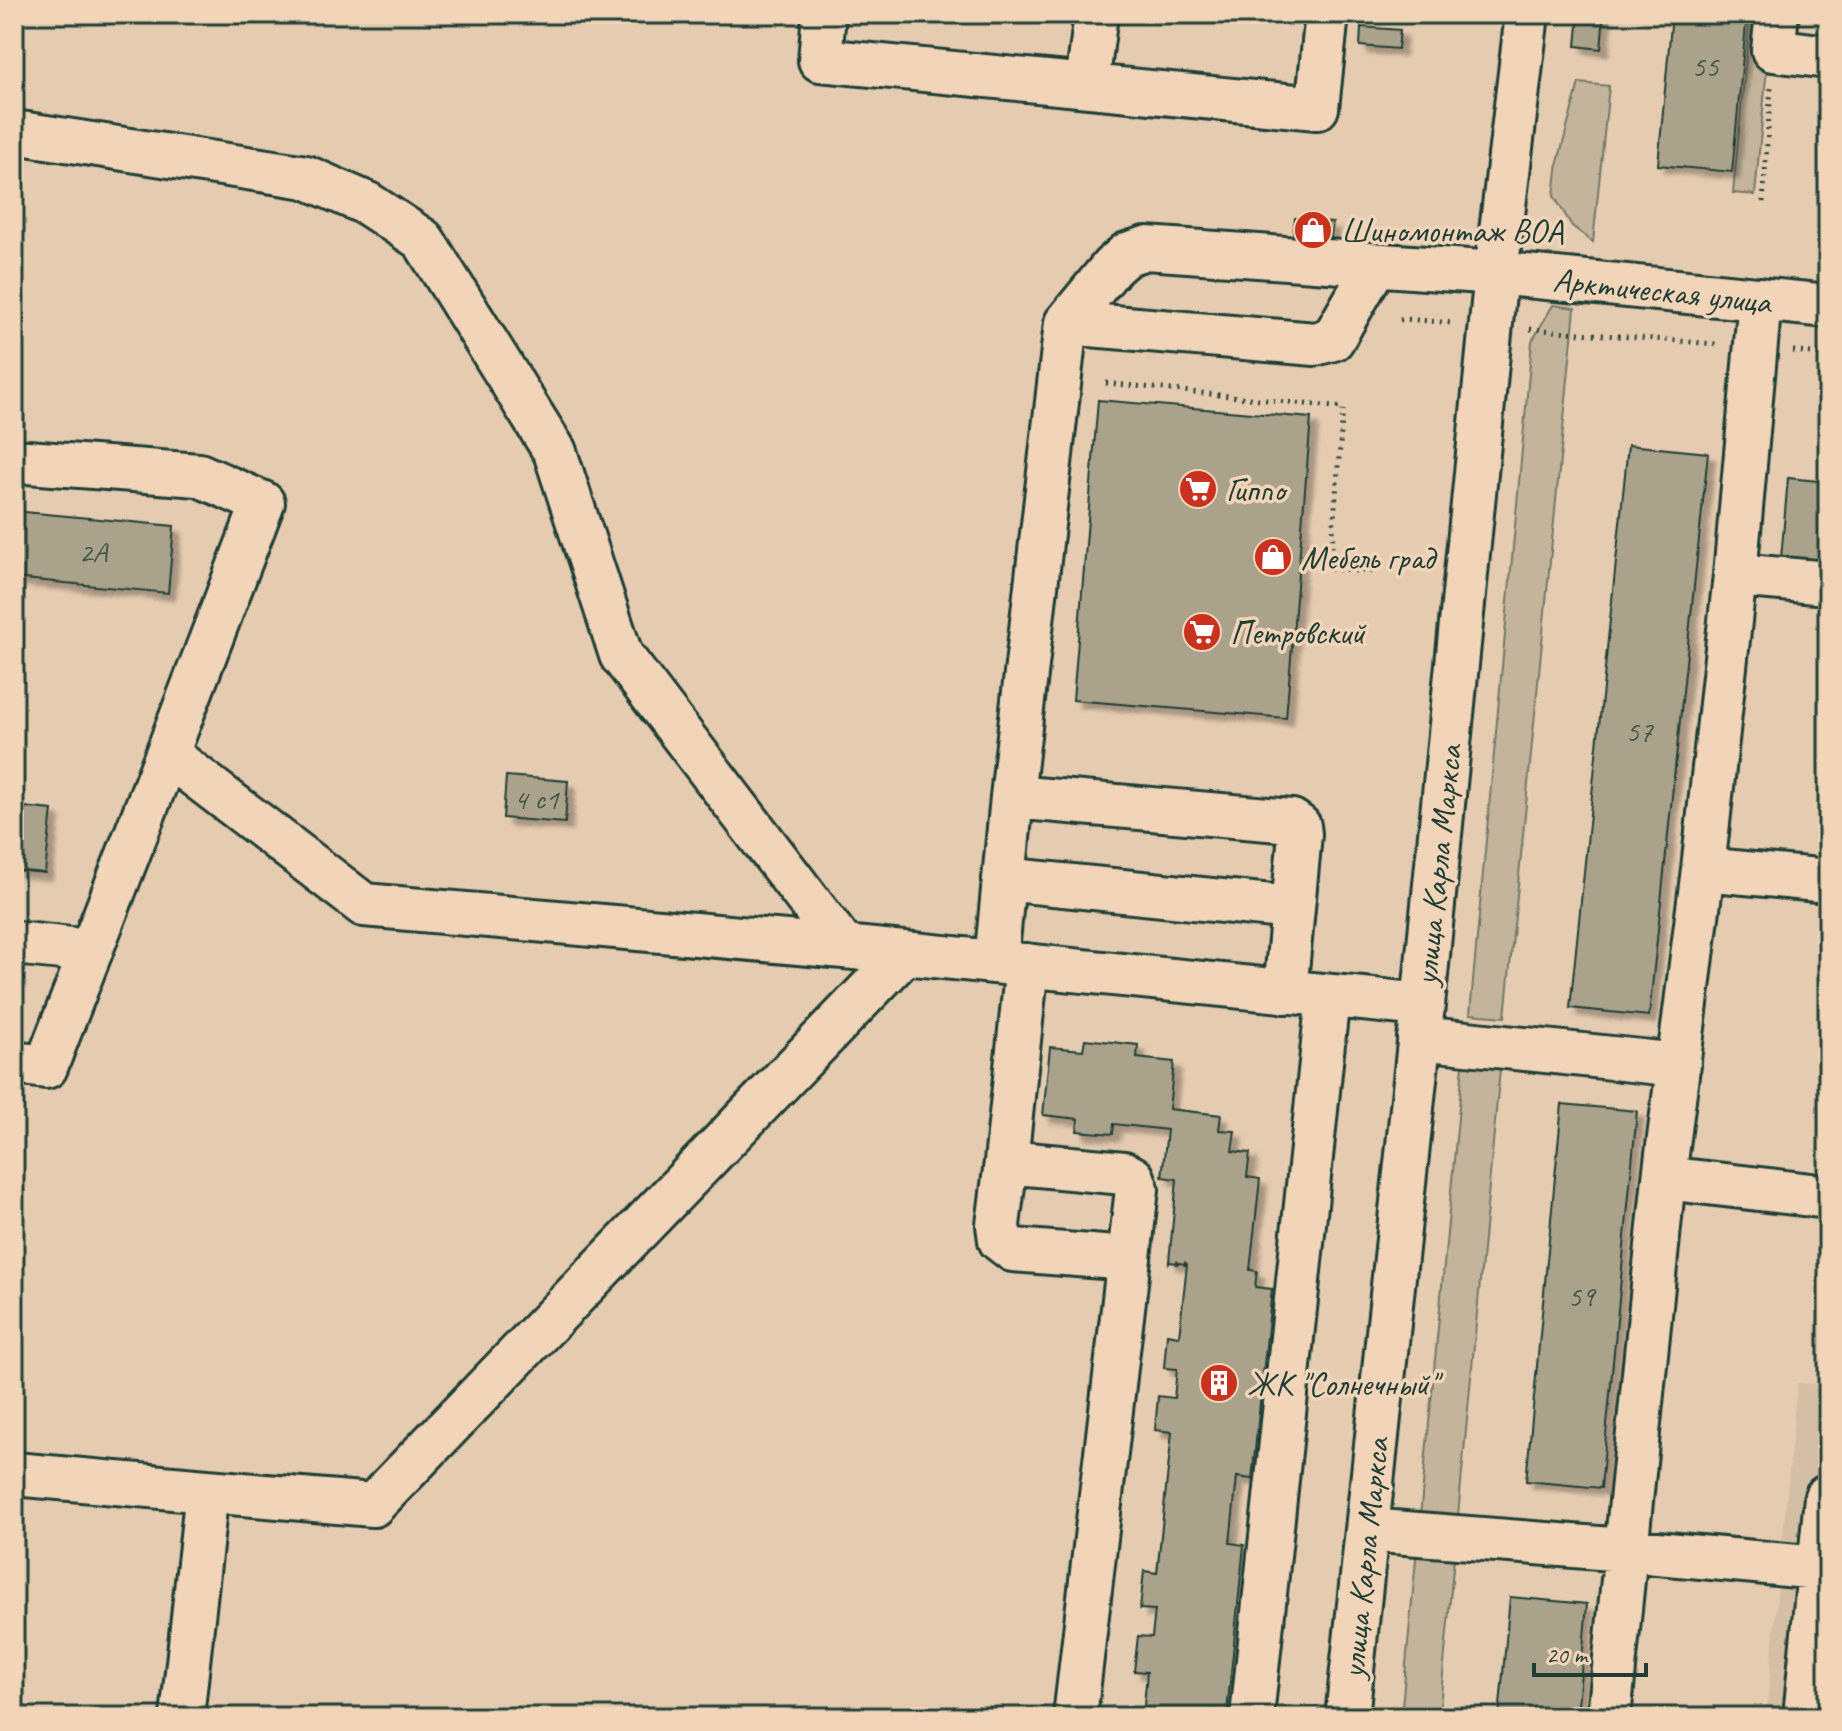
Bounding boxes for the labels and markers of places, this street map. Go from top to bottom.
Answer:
shop icon: Шиномонтаж ВОА [1292,209,1334,251]
place label: Шиномонтаж ВОА [1341,209,1564,252]
supermarket icon: Гиппо [1177,468,1219,510]
place label: Гиппо [1226,468,1289,511]
shop icon: Мебель град [1252,536,1294,578]
place label: Мебель град [1301,536,1438,579]
supermarket icon: Петровский [1181,611,1223,653]
place label: Петровский [1230,611,1367,654]
building icon: ЖК "Солнечный" [1198,1362,1240,1404]
place label: ЖК "Солнечный" [1247,1362,1444,1405]

